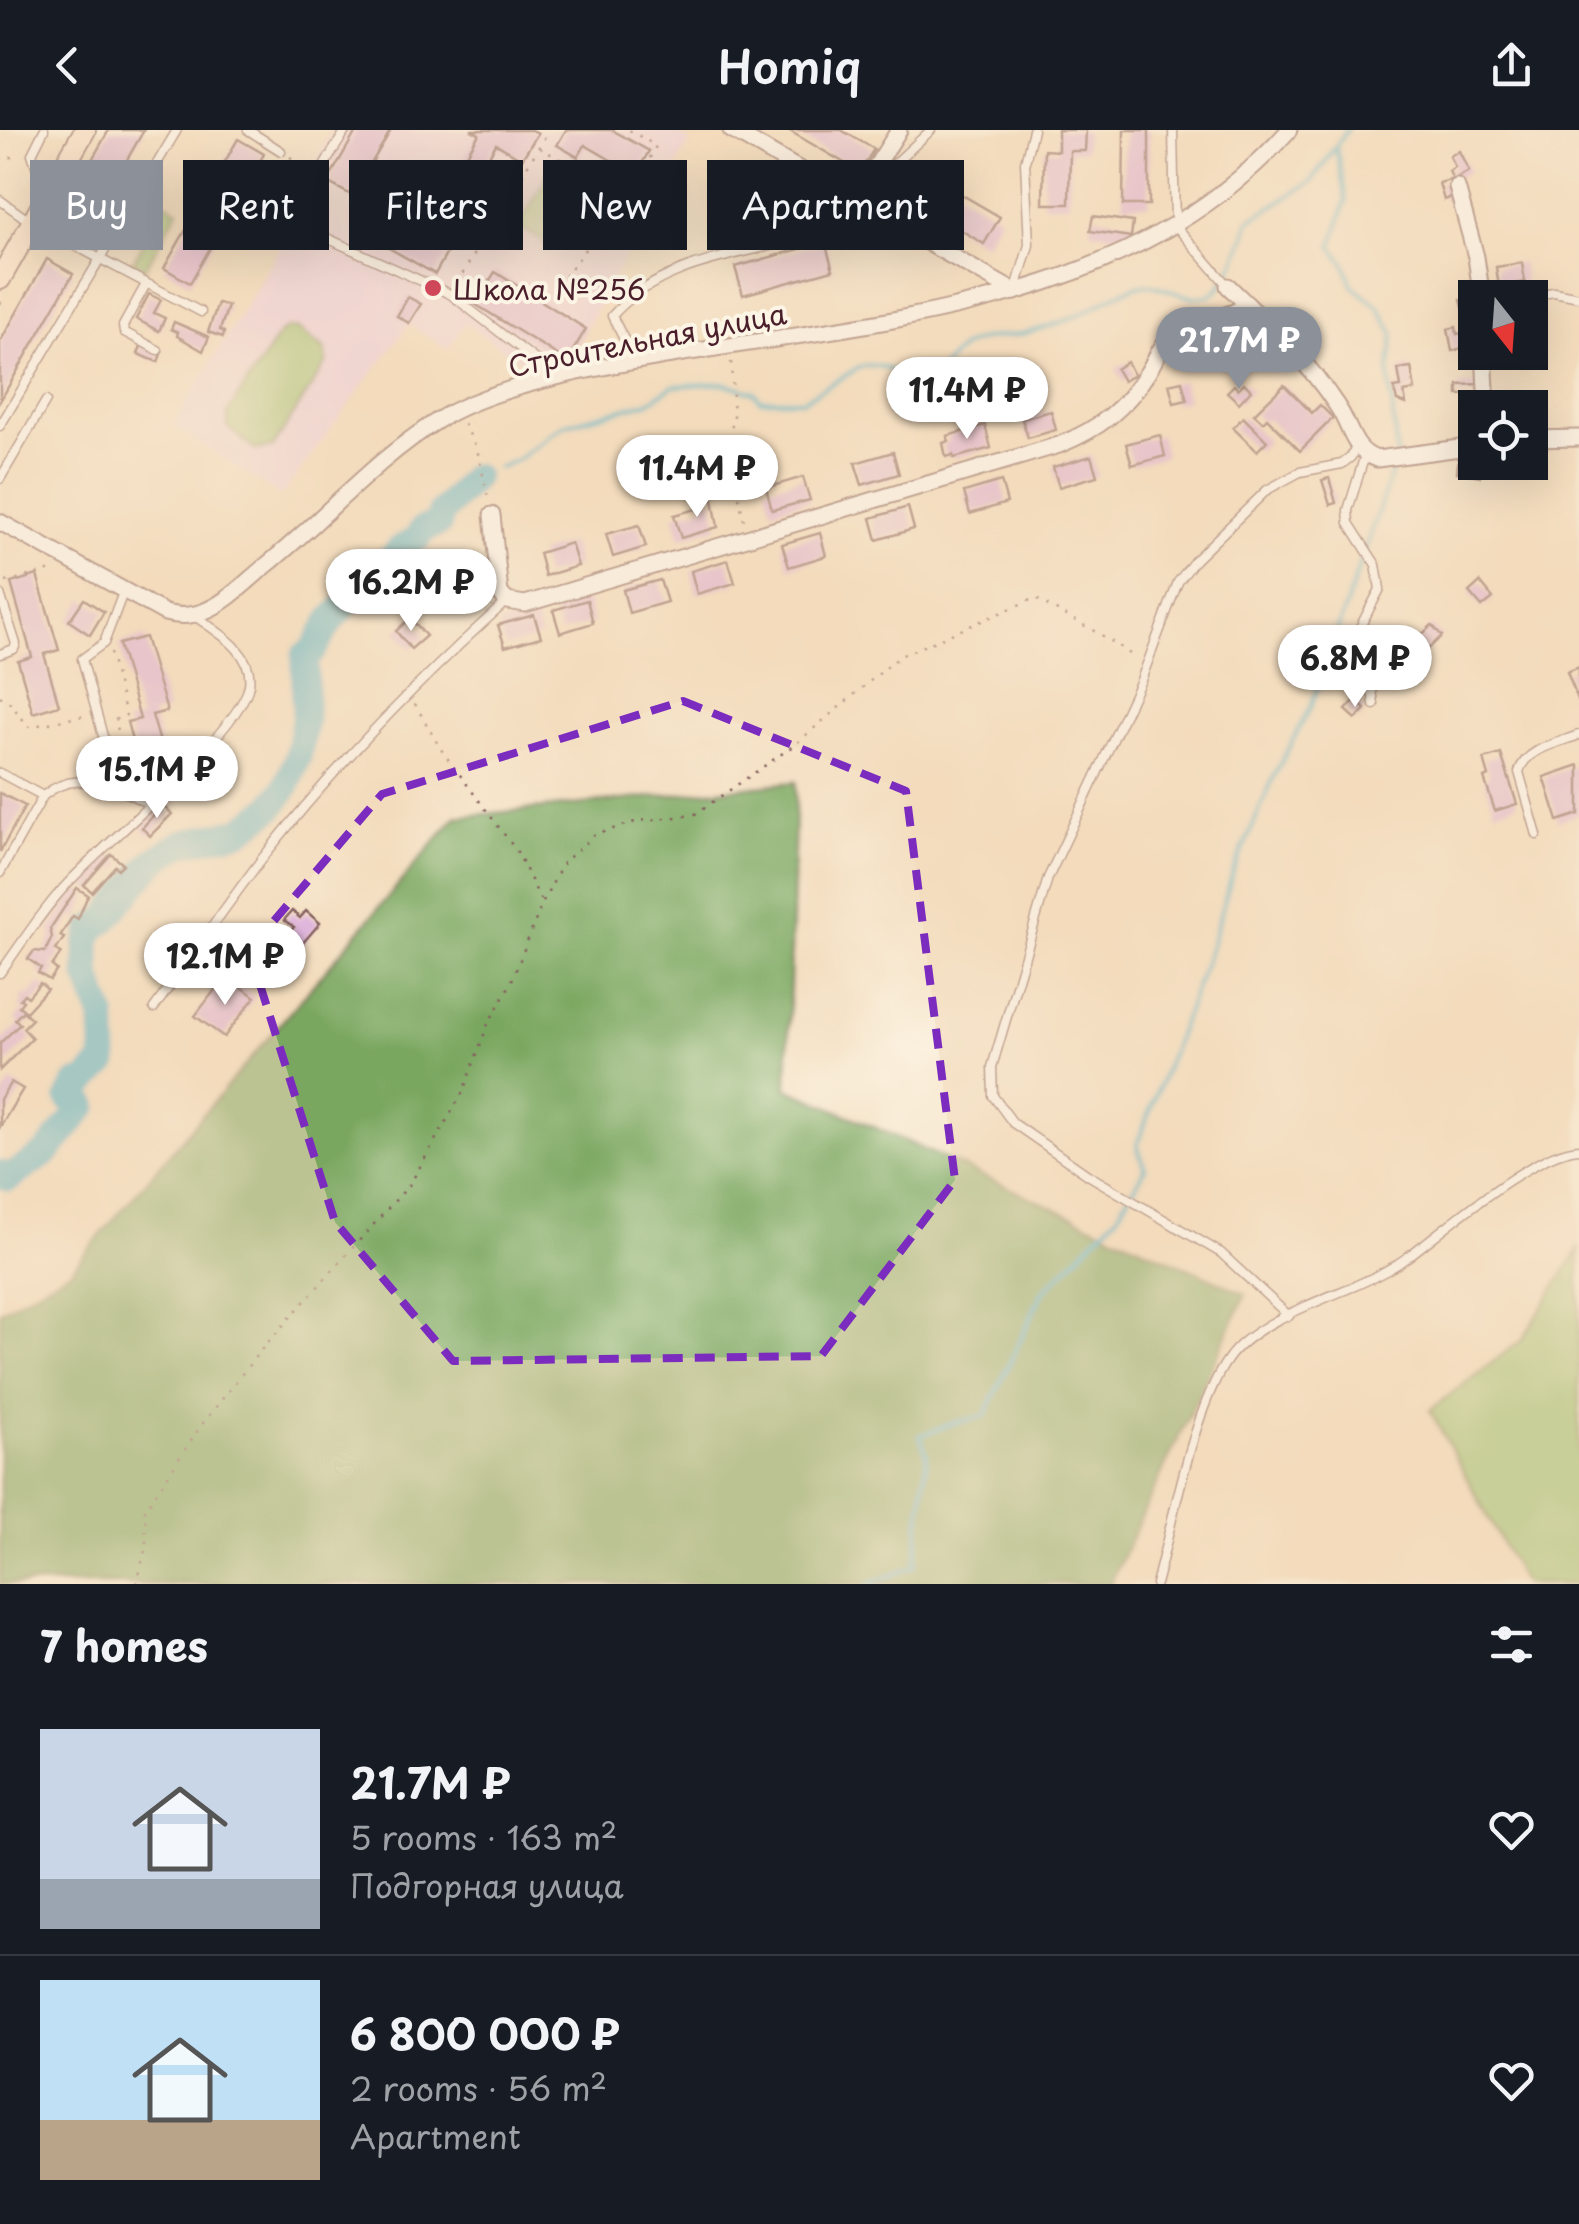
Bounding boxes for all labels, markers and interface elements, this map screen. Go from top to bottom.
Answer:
text: Homiq [718,31,861,99]
icon: back [40,38,95,93]
icon: share [1484,38,1539,93]
chip: Buy [30,160,163,250]
chip: Rent [183,160,329,250]
chip: Filters [349,160,523,250]
chip: New [543,160,687,250]
chip: Apartment [707,160,964,250]
place label: Школа №256 [453,267,645,310]
marker: Школа №256 [422,277,444,299]
north arrow [1458,280,1548,370]
map controls [1458,280,1548,480]
street label: Строительная улица [504,291,790,387]
pin: 21.7M ₽ [1147,307,1331,392]
text: 21.7M ₽ [1178,315,1300,363]
pin: 11.4M ₽ [875,357,1059,442]
text: 11.4M ₽ [908,365,1026,413]
button: locate [1458,390,1548,480]
pin: 11.4M ₽ [605,435,789,520]
text: 11.4M ₽ [638,443,756,491]
pin: 16.2M ₽ [319,549,503,634]
text: 16.2M ₽ [348,557,474,605]
pin: 6.8M ₽ [1274,625,1436,710]
text: 6.8M ₽ [1300,633,1410,681]
pin: 15.1M ₽ [65,736,249,821]
text: 15.1M ₽ [98,744,216,792]
pin: 12.1M ₽ [133,923,317,1008]
text: 12.1M ₽ [166,931,284,979]
text: 7 homes [40,1613,208,1676]
icon: filters [1484,1617,1539,1672]
text: 21.7M ₽ [350,1750,511,1813]
icon: home [120,1769,240,1889]
icon: heart [1484,1802,1539,1857]
text: 5 rooms · 163 m² [350,1813,617,1861]
text: Подгорная улица [350,1861,624,1909]
text: 6 800 000 ₽ [350,2001,620,2064]
icon: home [120,2020,240,2140]
icon: heart [1484,2053,1539,2108]
text: 2 rooms · 56 m² [350,2064,607,2112]
text: Apartment [350,2112,521,2160]

